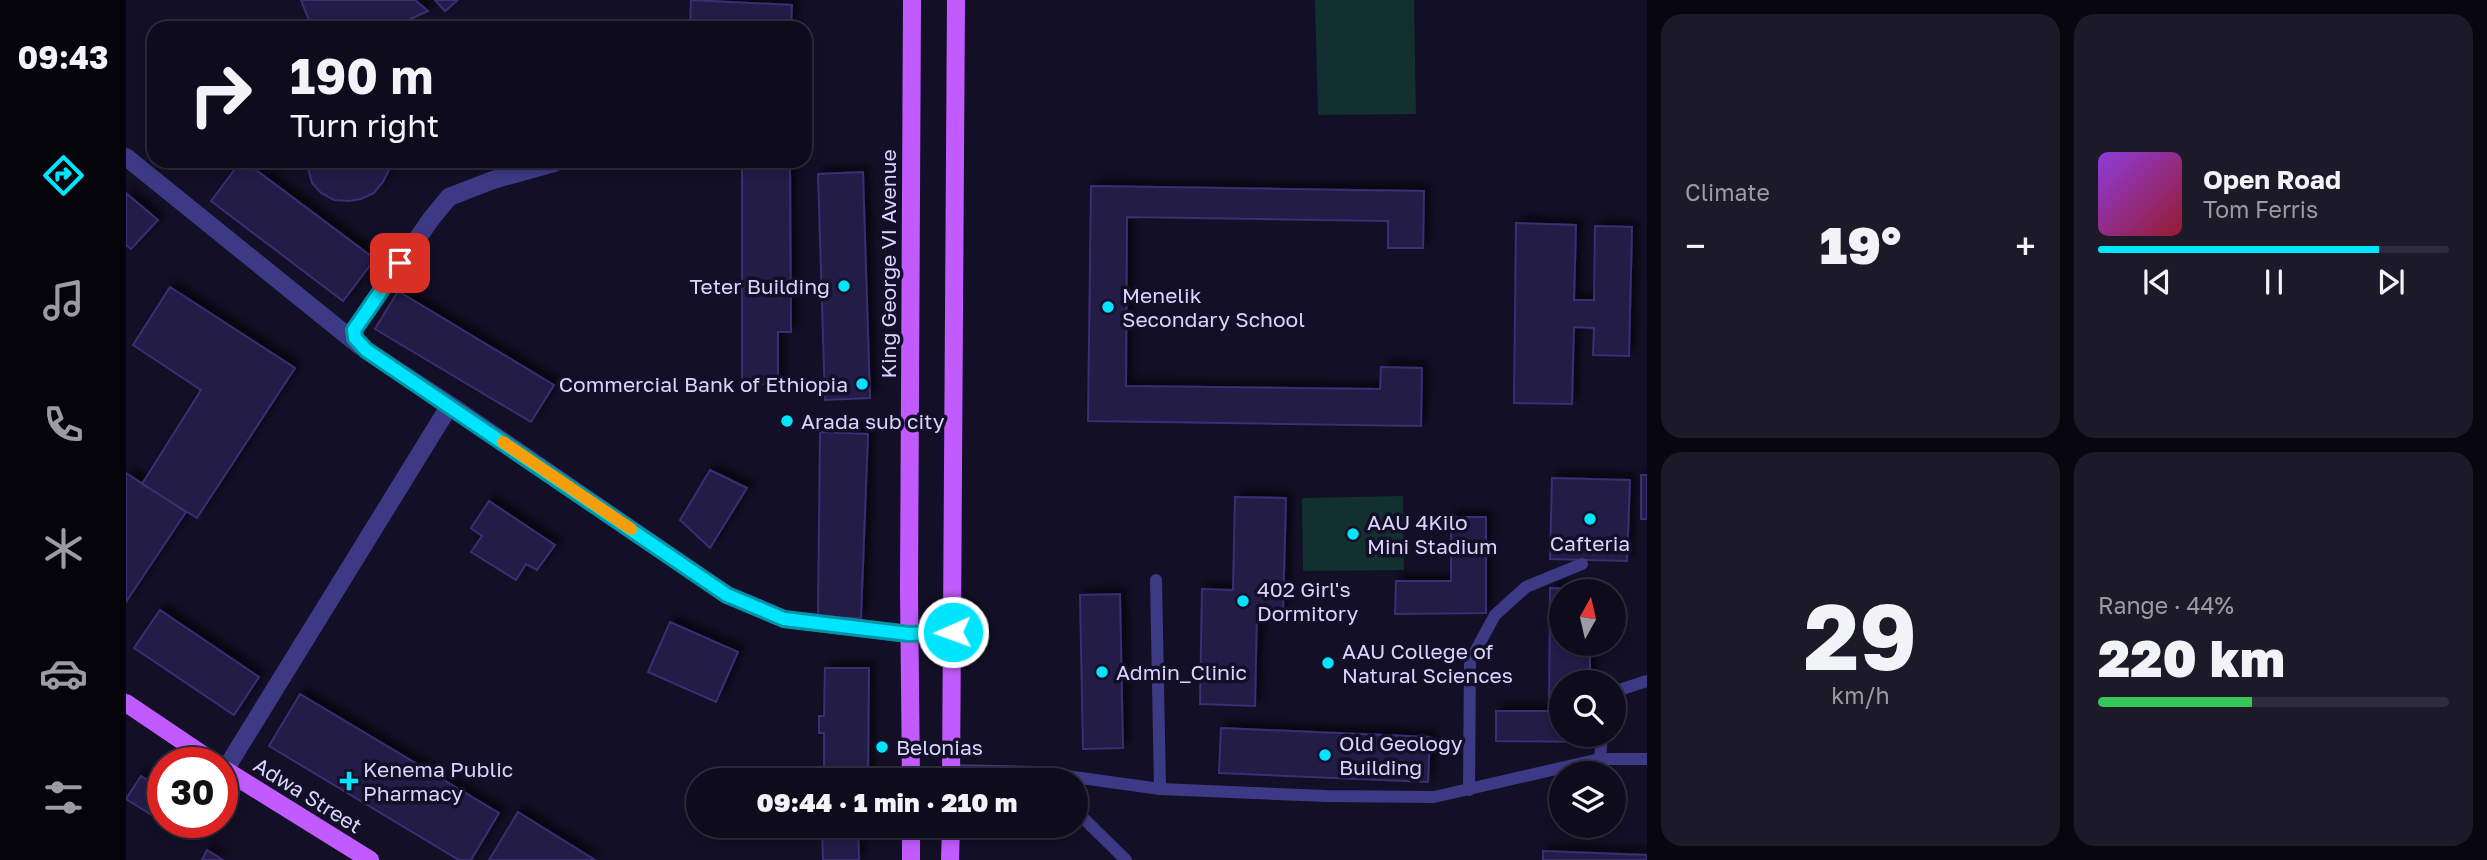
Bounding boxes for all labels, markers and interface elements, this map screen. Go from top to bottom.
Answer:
text: 09:43 [18,38,108,76]
text: 190 m [290,46,433,105]
icon: right [175,49,266,140]
text: Turn right [290,106,439,144]
street label: King George VI Avenue [875,149,901,379]
icon: directions [39,151,88,200]
text: Open Road [2203,164,2341,195]
text: Climate [1685,178,1770,206]
text: Tom Ferris [2203,195,2318,223]
text: 19° [1820,213,1901,275]
text: − [1685,223,1706,268]
text: + [2015,223,2036,268]
pin [370,233,430,293]
icon: arrive [381,244,419,282]
icon: previous [2138,263,2176,301]
icon: pause [2255,263,2293,301]
icon: next [2372,263,2410,301]
place label: Teter Building [689,273,830,299]
icon: music [39,276,88,325]
marker: Teter Building [836,278,852,294]
place label: Menelik Secondary School [1122,282,1305,332]
marker: Menelik Secondary School [1100,299,1116,315]
place label: Commercial Bank of Ethiopia [559,371,848,397]
marker: Commercial Bank of Ethiopia [854,376,870,392]
icon: phone [39,400,88,449]
place label: Arada sub city [801,408,945,434]
marker: Arada sub city [779,413,795,429]
place label: AAU 4Kilo Mini Stadium [1367,509,1498,559]
marker: Cafteria [1582,511,1598,527]
icon: climate [39,524,88,573]
marker: AAU 4Kilo Mini Stadium [1345,526,1361,542]
place label: Cafteria [1550,530,1630,556]
place label: 402 Girl's Dormitory [1257,576,1359,626]
north arrow [1549,579,1626,656]
map controls [1549,579,1626,838]
text: 29 [1804,581,1917,690]
text: Range · 44% [2098,591,2234,619]
marker: 402 Girl's Dormitory [1235,593,1251,609]
position arrow [916,595,990,669]
text: 220 km [2098,626,2285,688]
place label: AAU College of Natural Sciences [1342,638,1513,688]
icon: car [39,649,88,698]
marker: AAU College of Natural Sciences [1320,655,1336,671]
place label: Admin_Clinic [1116,659,1247,685]
marker: Admin_Clinic [1094,664,1110,680]
button: search [1549,670,1626,747]
text: km/h [1831,681,1890,709]
place label: Old Geology Building [1339,730,1463,780]
place label: Belonias [896,734,983,760]
marker: Belonias [874,739,890,755]
speed limit sign: 30 [147,747,238,838]
marker: Old Geology Building [1317,747,1333,763]
street label: Adwa Street [249,751,367,839]
place label: Kenema Public Pharmacy [363,756,513,806]
button: layers [1549,761,1626,838]
icon: filters [39,773,88,822]
marker: Kenema Public Pharmacy [341,773,357,789]
text: 09:44 · 1 min · 210 m [757,787,1018,818]

